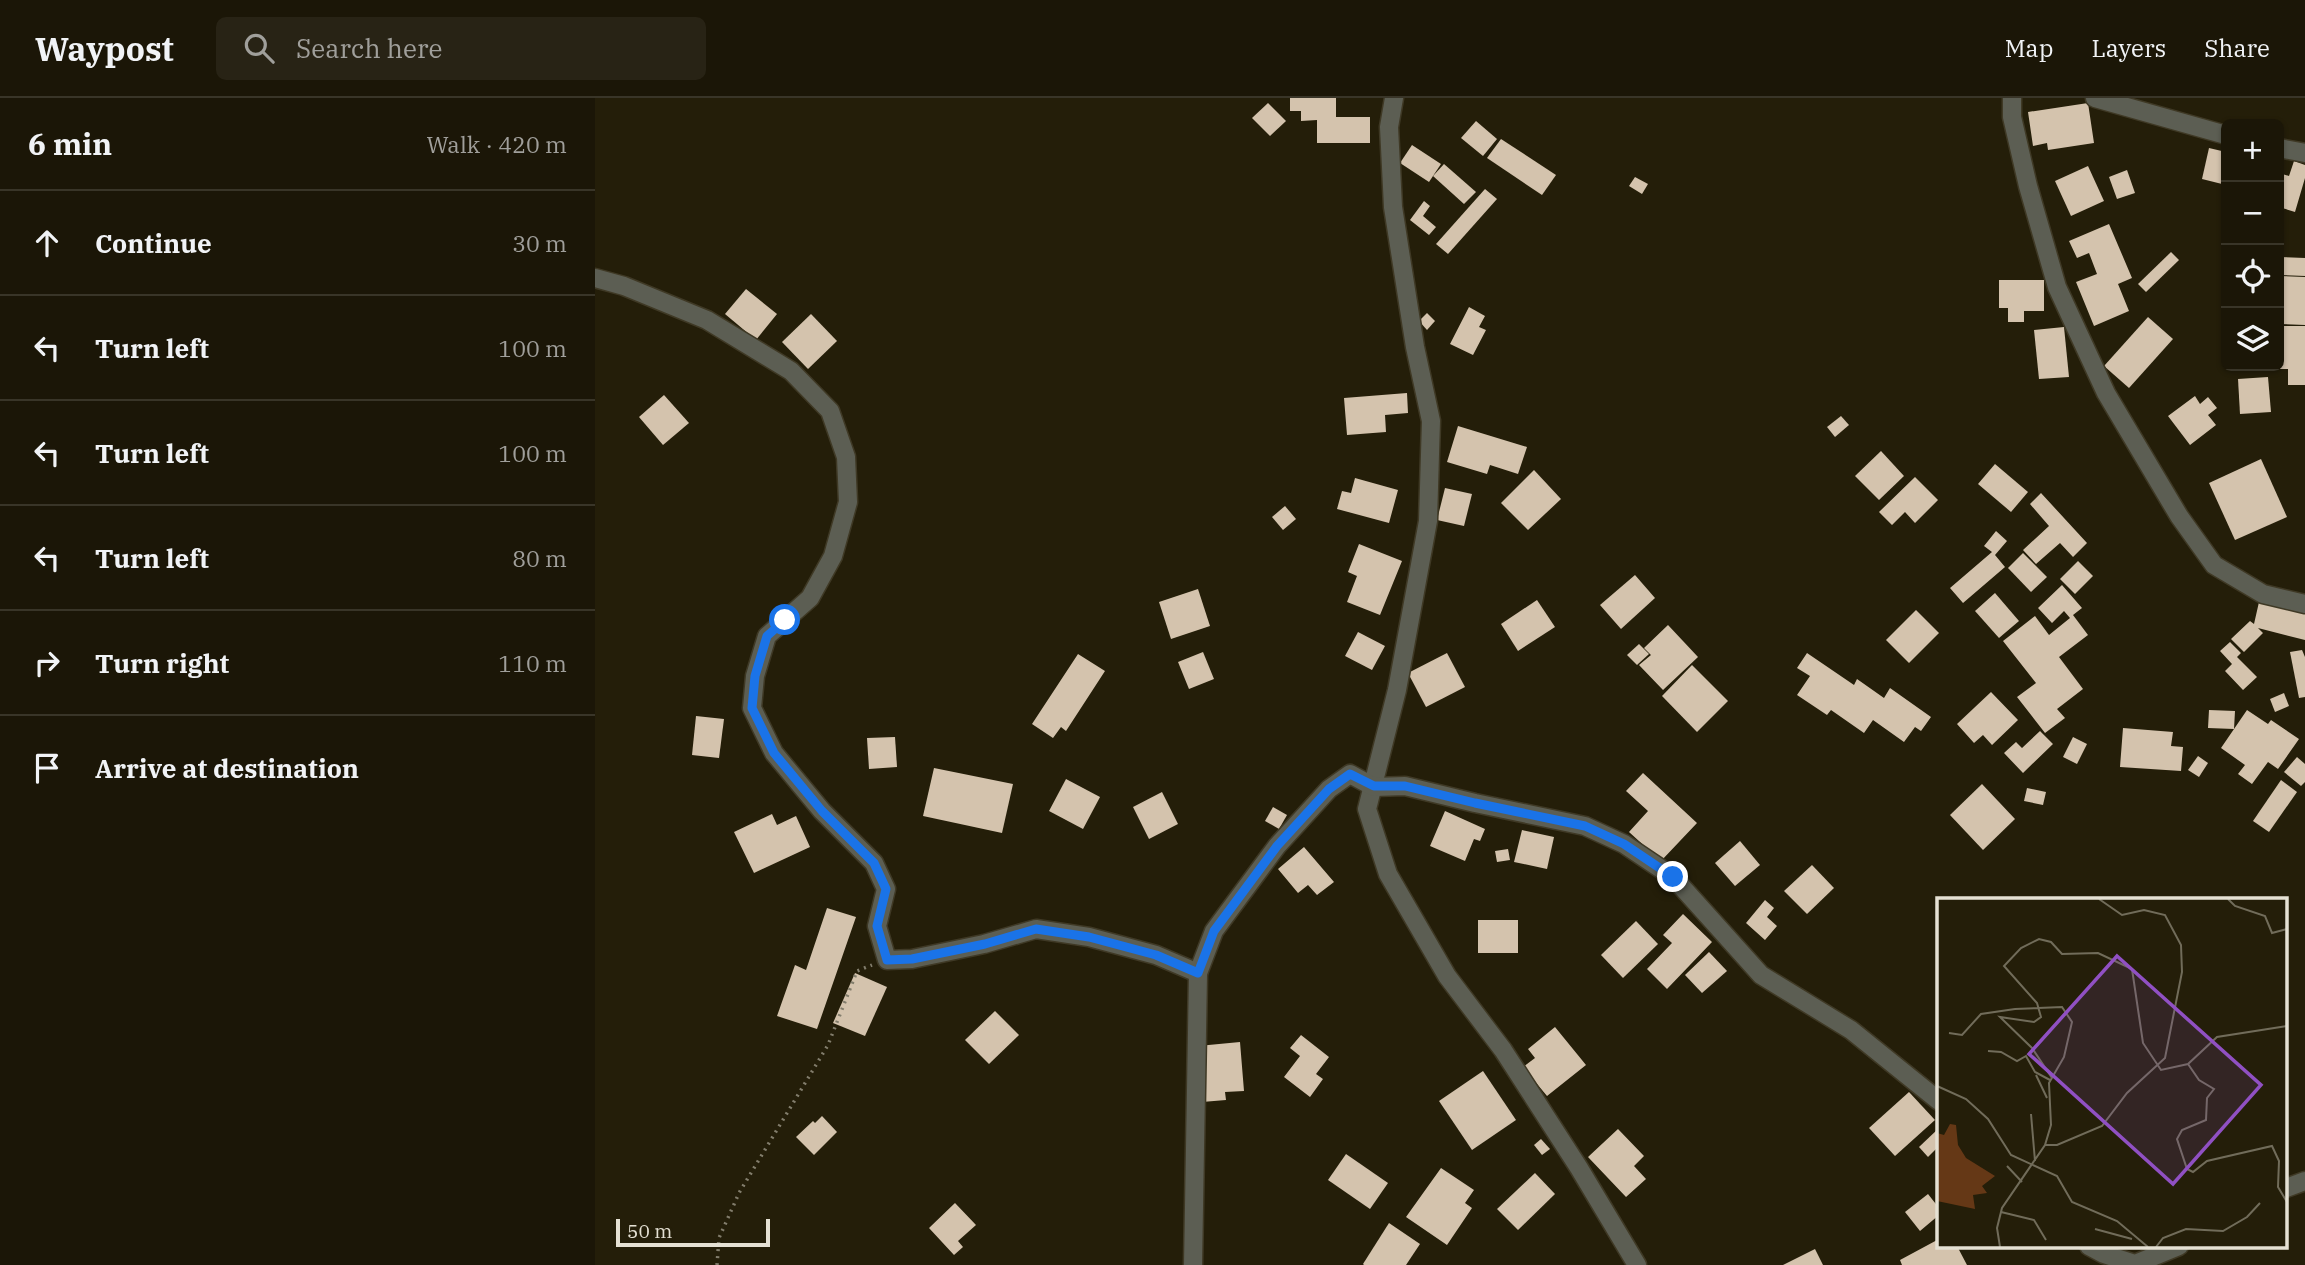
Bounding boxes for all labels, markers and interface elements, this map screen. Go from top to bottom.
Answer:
search box [216,17,706,80]
text: Waypost [35,27,174,70]
icon: search [240,29,278,67]
text: Search here [296,31,442,65]
text: Map [2005,32,2053,64]
text: Layers [2091,32,2166,64]
text: Share [2204,32,2270,64]
map controls [2221,119,2284,371]
button: + [2221,119,2284,182]
text: 6 min [28,124,112,163]
text: Walk · 420 m [426,129,567,159]
button: − [2221,182,2284,245]
icon: ahead [28,224,66,262]
text: Continue [95,226,212,260]
text: 30 m [512,228,567,258]
button: locate [2221,245,2284,308]
button: layers [2221,308,2284,371]
icon: left [28,329,66,367]
text: Turn left [95,331,209,365]
text: 100 m [498,333,567,363]
icon: left [28,434,66,472]
text: Turn left [95,436,209,470]
text: 100 m [498,438,567,468]
icon: left [28,539,66,577]
text: Turn left [95,541,209,575]
text: 80 m [512,543,567,573]
route start [769,604,800,635]
icon: right [28,644,66,682]
text: Turn right [95,646,229,680]
text: 110 m [498,648,567,678]
icon: arrive [28,749,66,787]
text: Arrive at destination [95,751,359,785]
route end [1657,861,1688,892]
inset map [1937,898,2287,1248]
scale bar [616,1216,770,1248]
text: 50 m [627,1219,672,1243]

